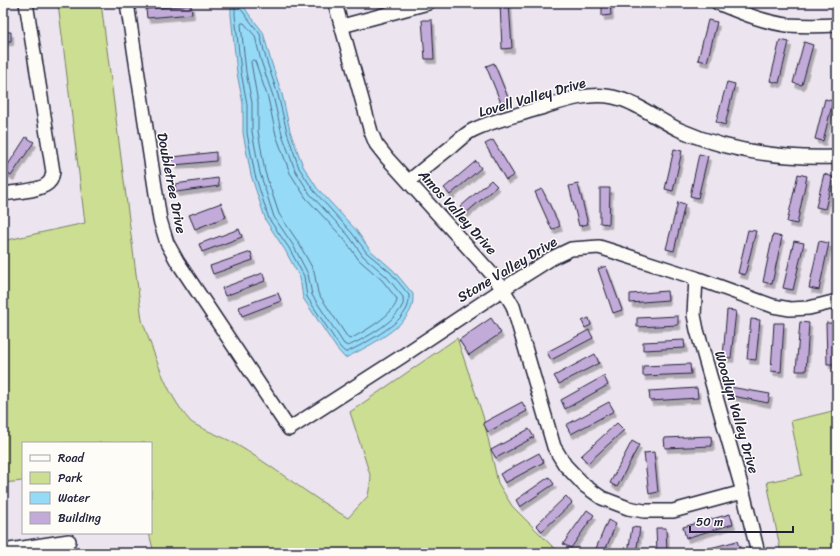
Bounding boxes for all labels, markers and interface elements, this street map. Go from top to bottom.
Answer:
street label: Lovell Valley Drive [476,70,589,125]
street label: Doubletree Drive [149,130,194,236]
street label: Amos Valley Drive [411,163,503,261]
street label: Stone Valley Drive [452,229,562,309]
street label: Woodlyn Valley Drive [707,348,766,477]
legend [22,442,152,534]
text: Road [58,447,85,469]
text: Park [58,467,83,489]
text: Water [58,487,91,509]
text: Building [58,507,101,529]
scale bar [690,508,793,534]
text: 50 m [696,511,723,533]

